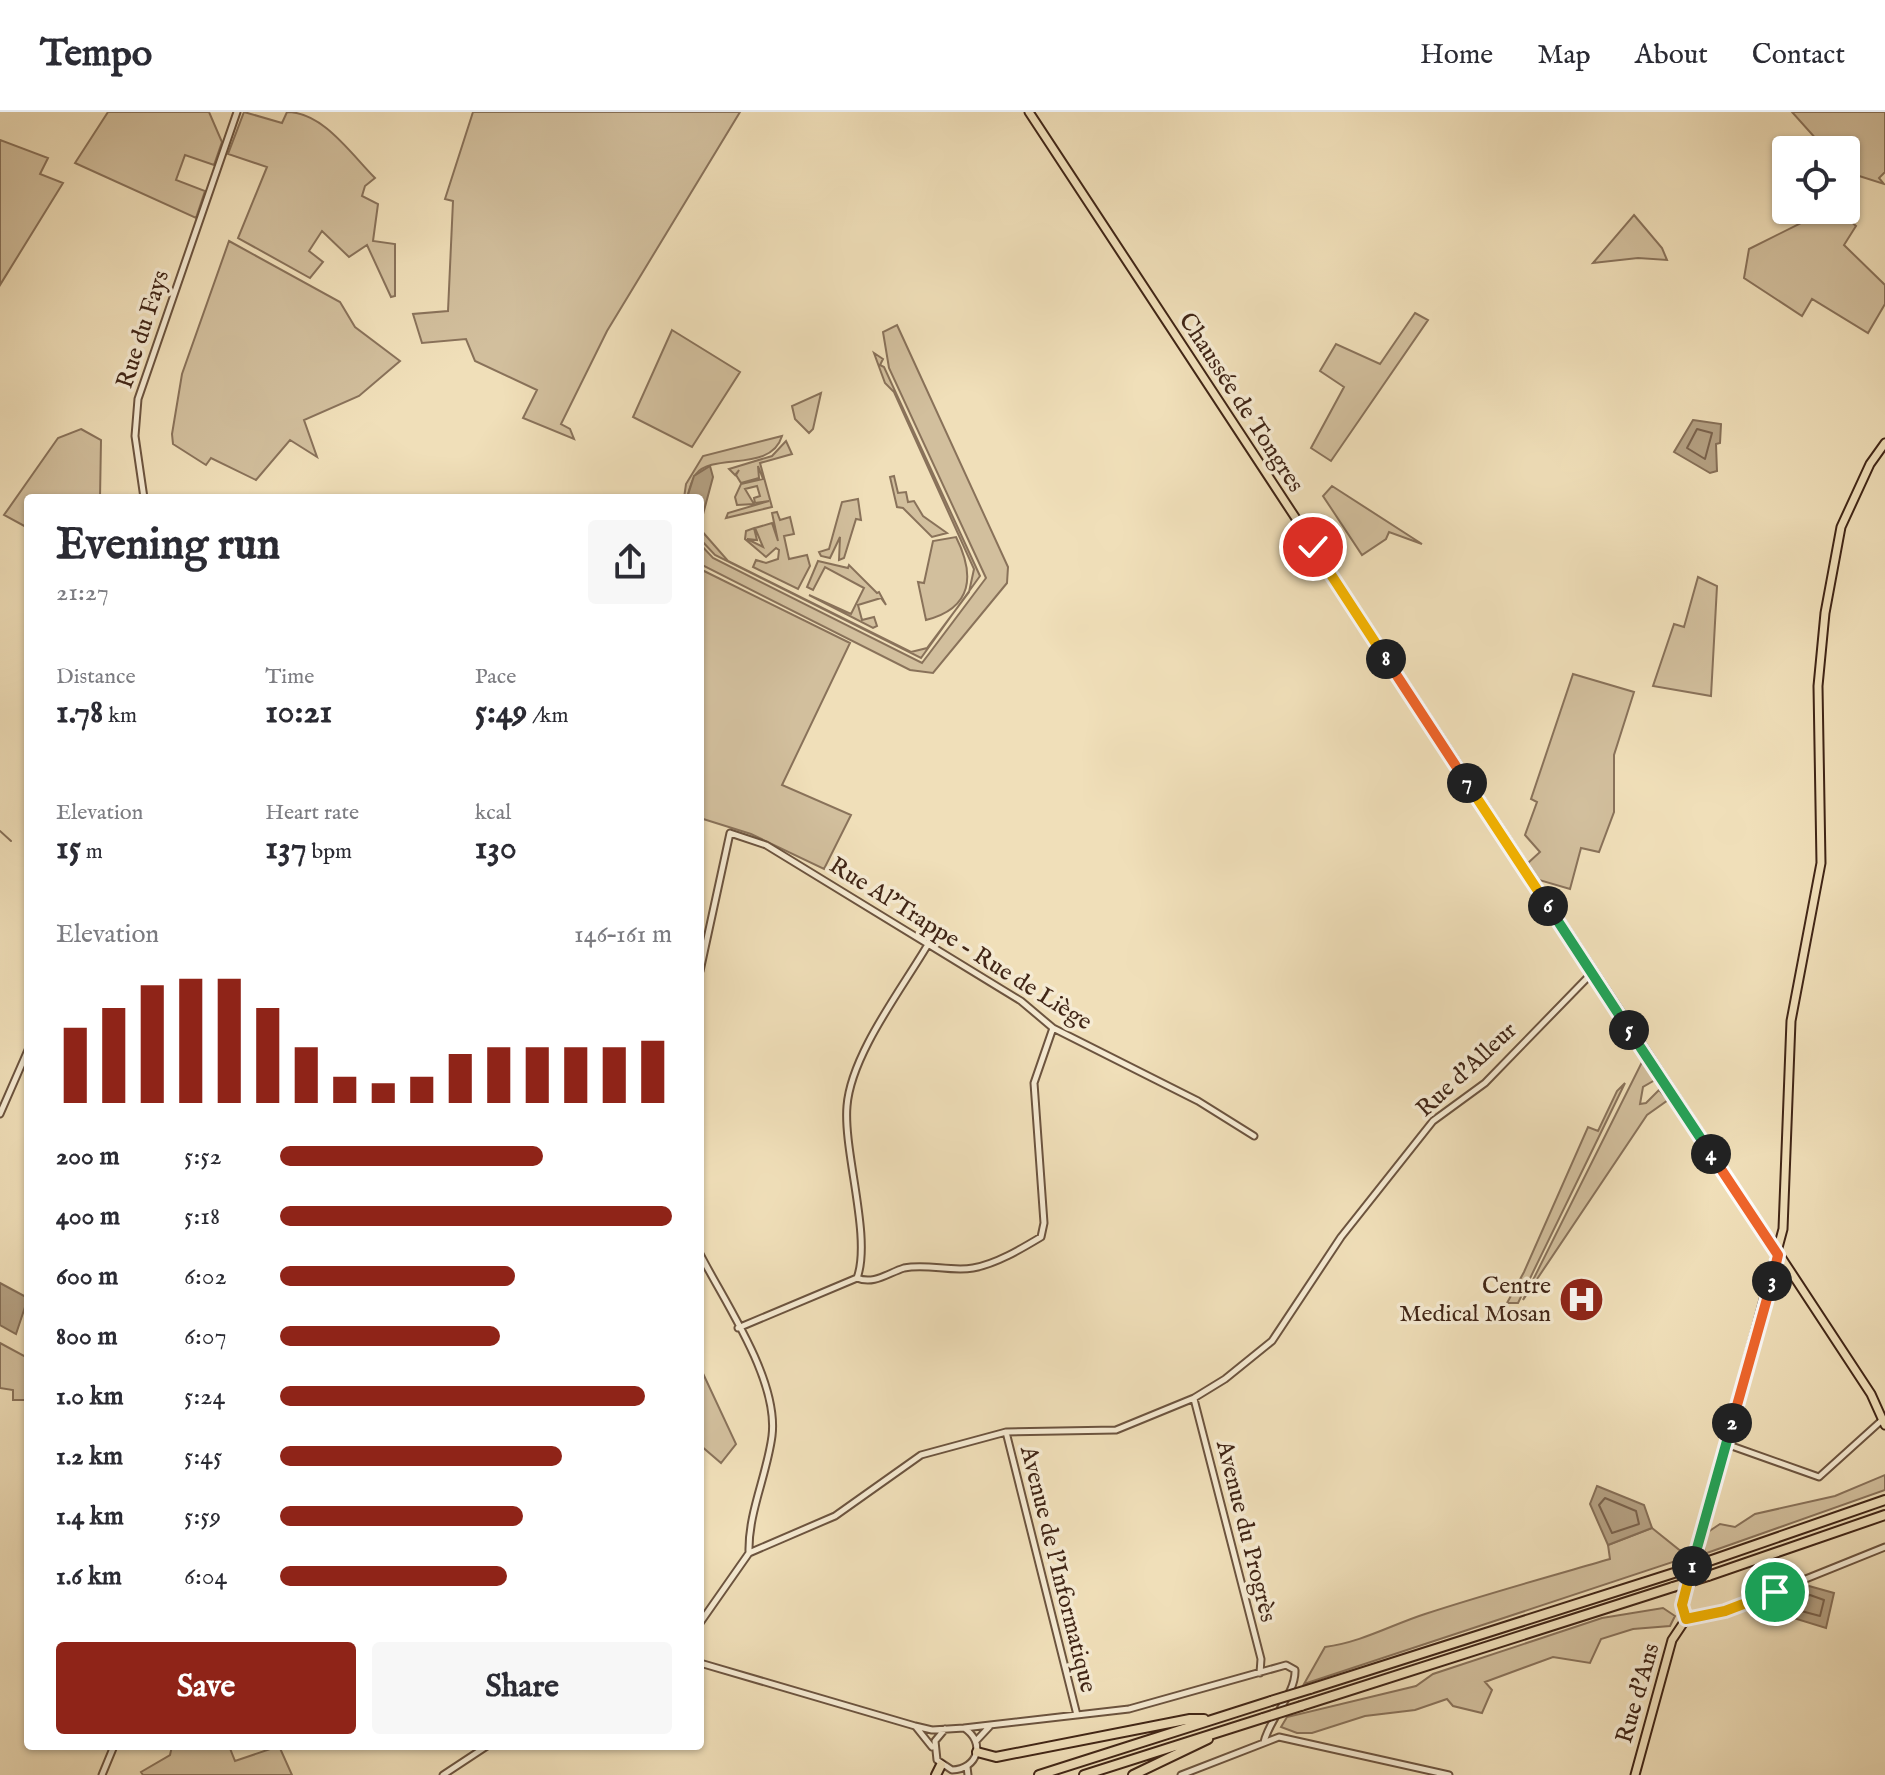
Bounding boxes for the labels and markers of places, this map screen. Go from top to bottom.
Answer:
pin [1279,513,1347,581]
pin: 8 [1366,639,1406,679]
pin: 7 [1447,763,1487,803]
pin: 6 [1528,886,1568,926]
pin: 5 [1609,1010,1649,1050]
pin: 4 [1691,1134,1731,1174]
pin: 3 [1752,1261,1792,1301]
place label: Centre Medical Mosan [1399,1271,1551,1330]
hospital icon: Centre Medical Mosan [1558,1275,1606,1323]
pin: 2 [1712,1403,1752,1443]
pin: 1 [1672,1546,1712,1586]
pin [1741,1558,1809,1626]

